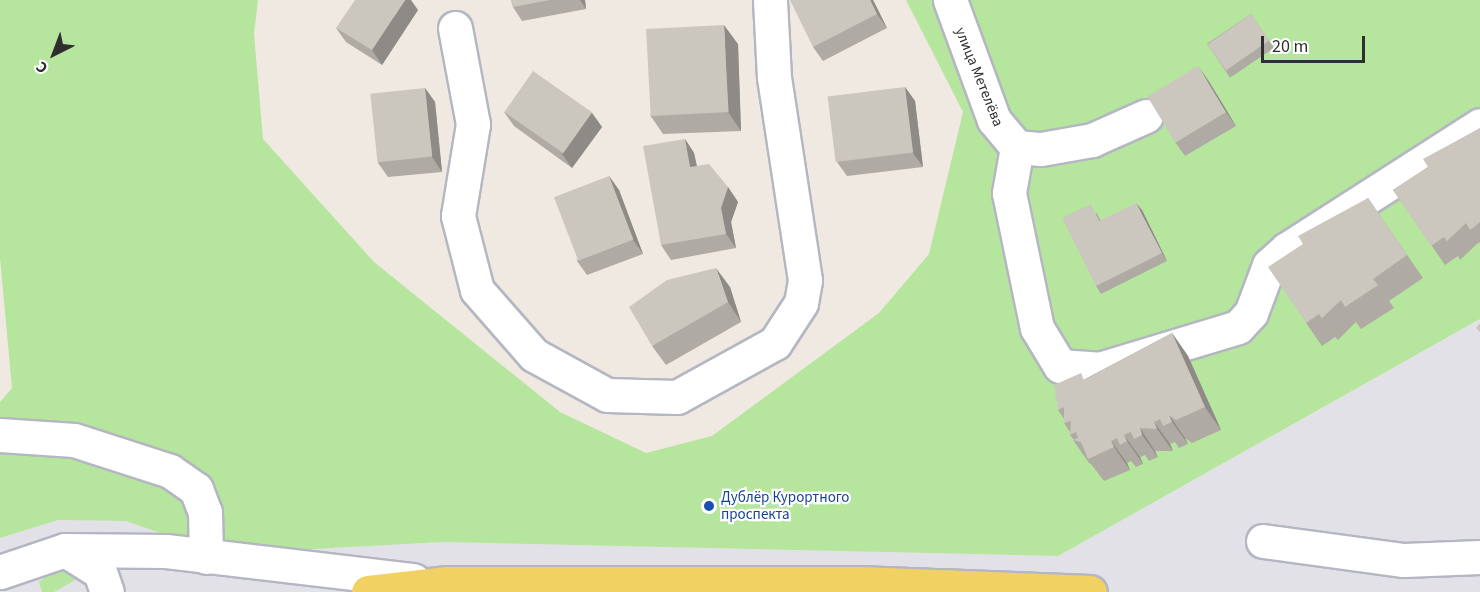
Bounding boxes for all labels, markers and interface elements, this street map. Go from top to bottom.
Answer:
north arrow [24,24,84,84]
scale bar [1264,24,1368,62]
street label: улица Метелёва [951,25,1007,129]
text: 20 m [1272,34,1308,59]
text: С [31,56,53,79]
place label: Дублёр Курортного проспекта [721,488,849,523]
marker: Дублёр Курортного проспекта [702,499,716,513]

